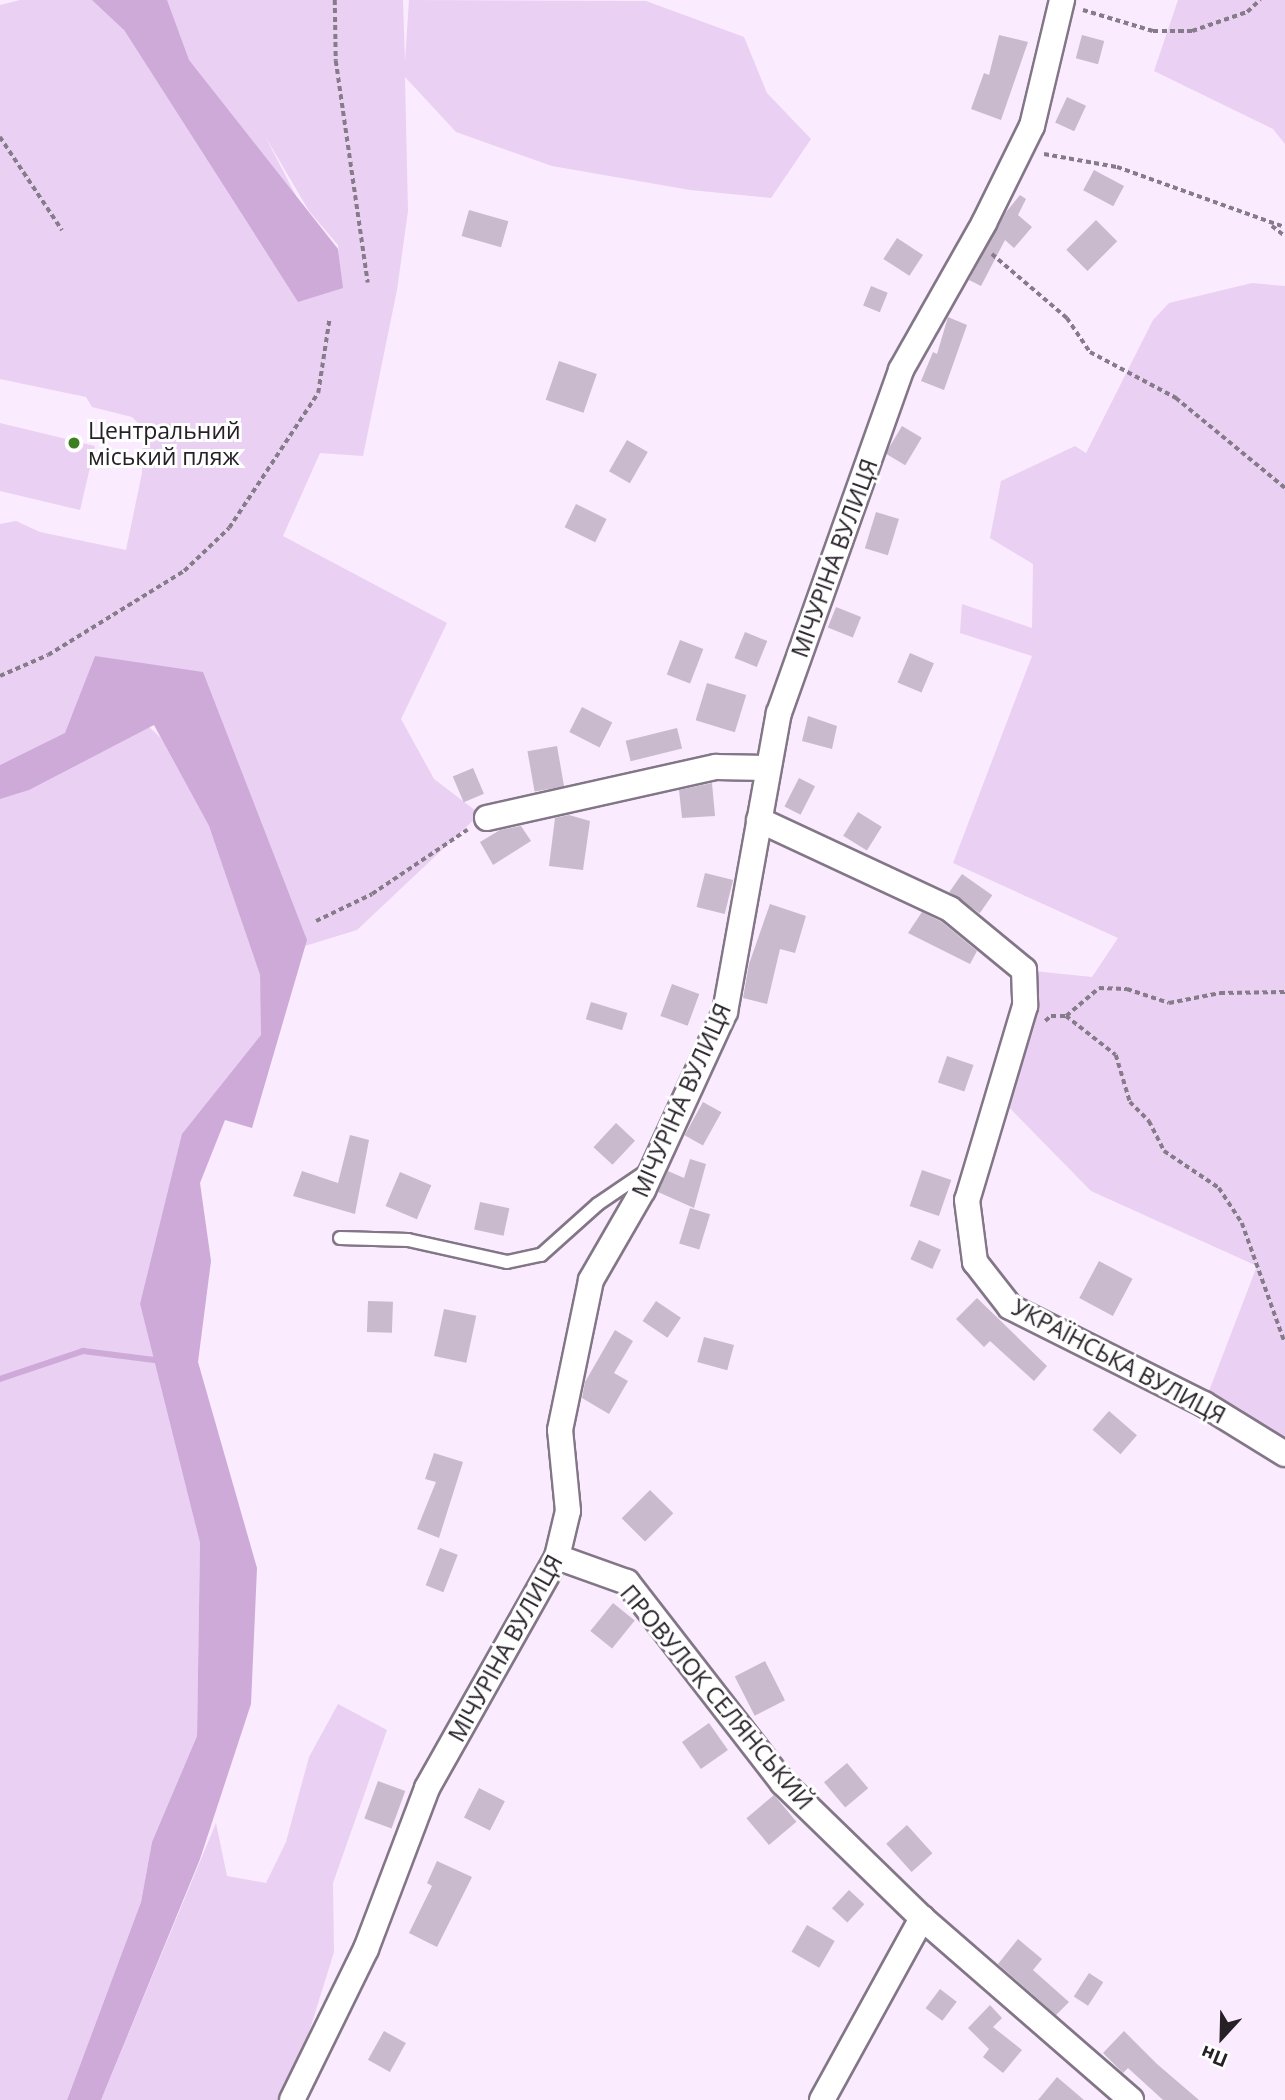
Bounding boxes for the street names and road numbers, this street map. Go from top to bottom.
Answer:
street label: МІЧУРІНА ВУЛИЦЯ [785,455,883,661]
street label: МІЧУРІНА ВУЛИЦЯ [626,999,736,1201]
street label: УКРАЇНСЬКА ВУЛИЦЯ [1008,1293,1230,1429]
street label: МІЧУРІНА ВУЛИЦЯ [442,1550,568,1746]
street label: ПРОВУЛОК СЕЛЯНСЬКИЙ [615,1579,819,1815]

